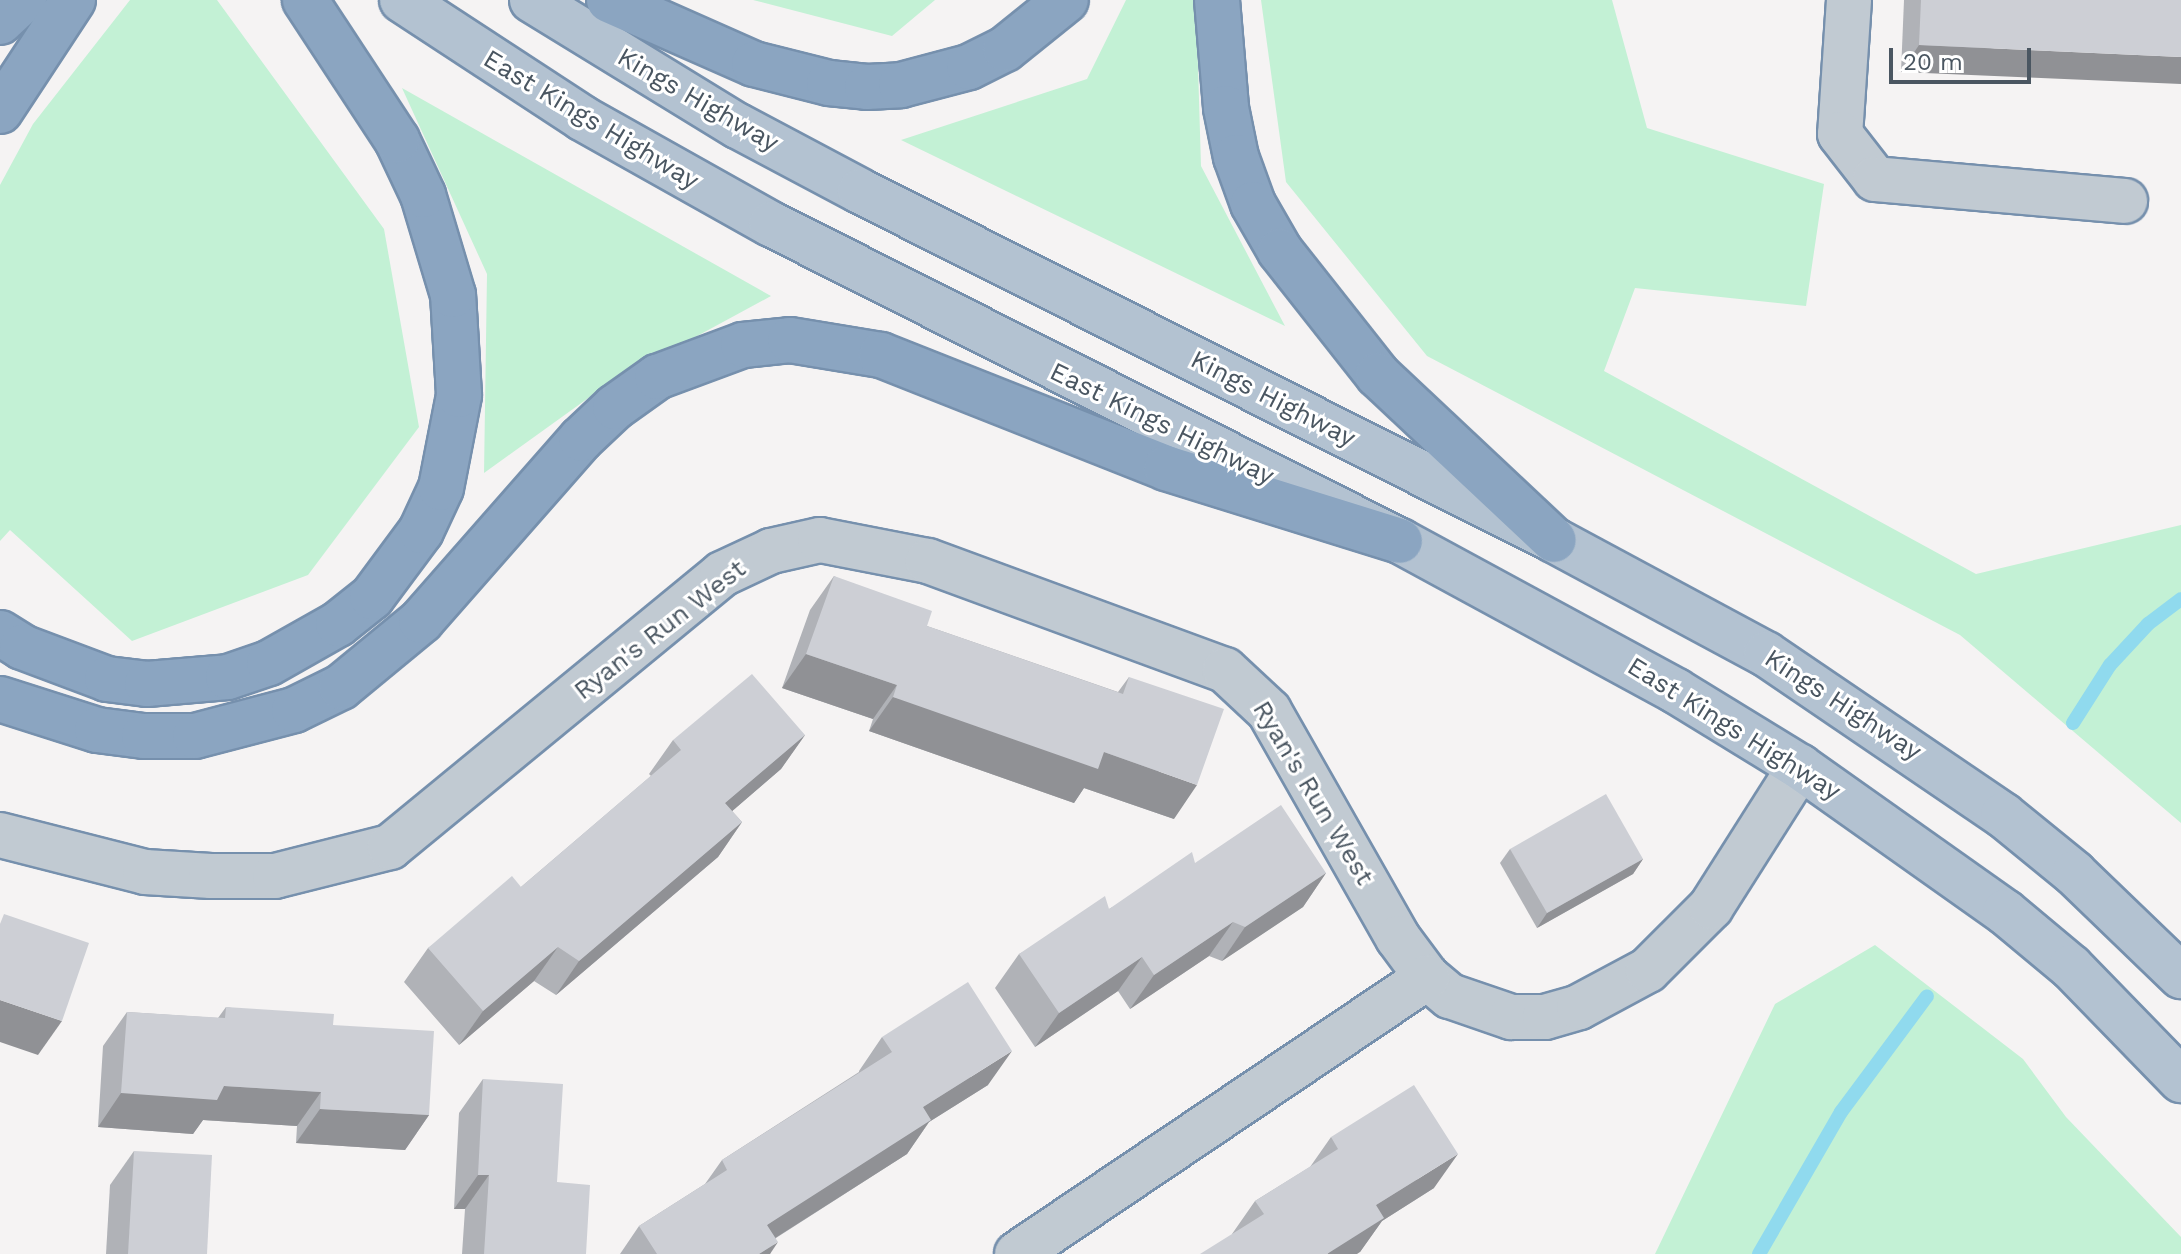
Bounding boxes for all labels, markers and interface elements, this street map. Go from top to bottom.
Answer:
scale bar [1893,32,2035,82]
street label: Kings Highway [612,41,784,159]
street label: East Kings Highway [478,43,704,197]
text: 20 m [1903,48,1963,76]
street label: Kings Highway [1185,344,1361,454]
street label: East Kings Highway [1045,356,1279,492]
street label: Ryan's Run West [568,553,752,707]
street label: Kings Highway [1759,643,1927,767]
street label: East Kings Highway [1622,651,1846,807]
street label: Ryan's Run West [1246,695,1380,891]

